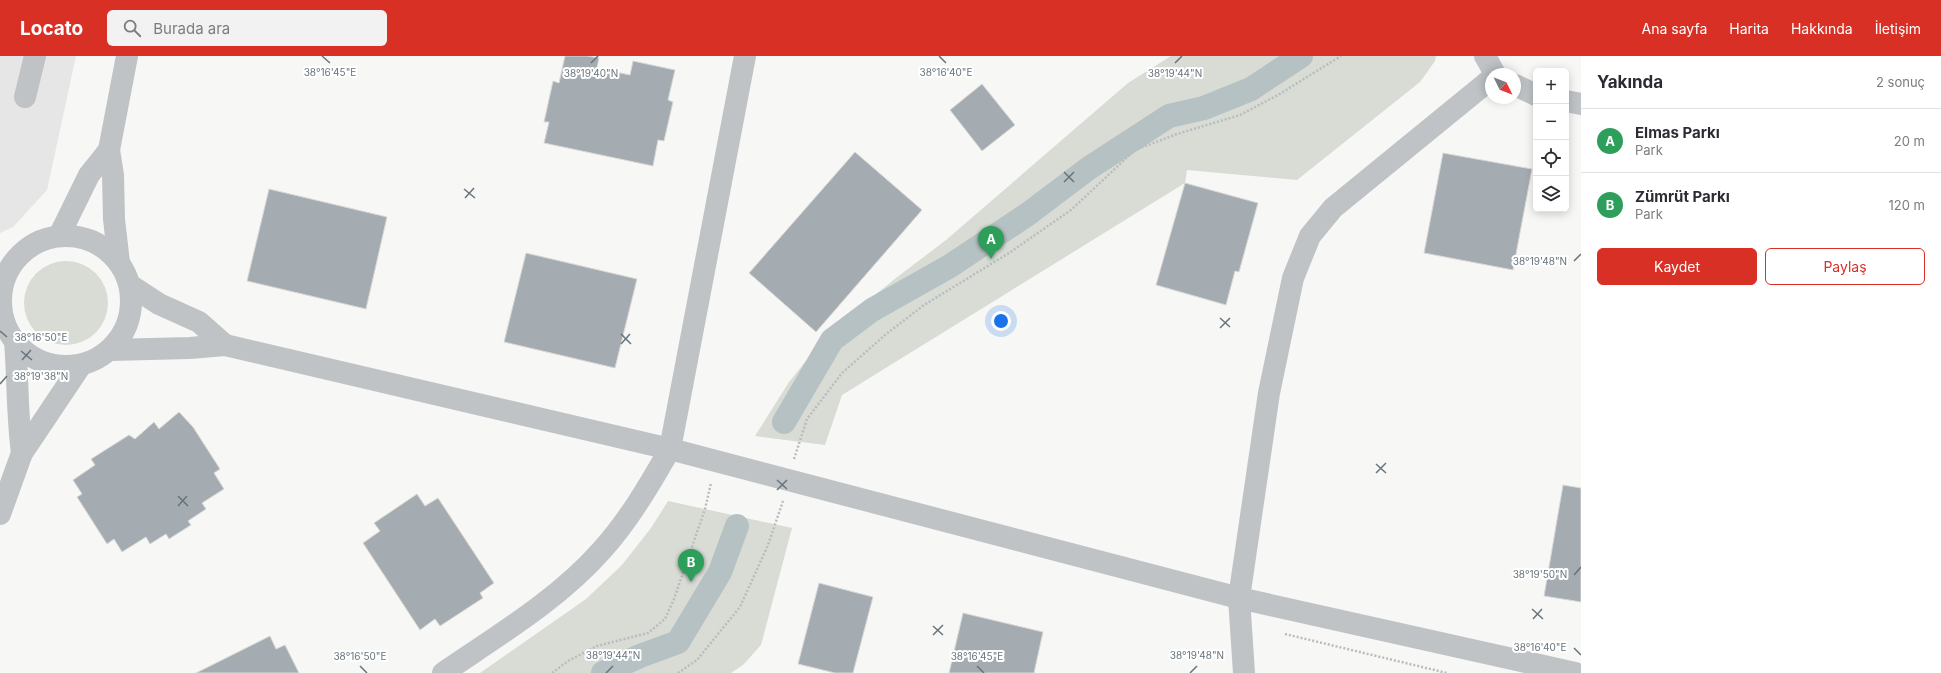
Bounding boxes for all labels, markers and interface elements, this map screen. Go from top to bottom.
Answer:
search box [107,10,387,46]
text: Locato [20,17,83,40]
icon: search [121,17,143,39]
text: Burada ara [153,19,230,38]
text: Ana sayfa [1642,20,1707,37]
text: Harita [1729,20,1769,37]
text: Hakkında [1791,20,1853,37]
text: İletişim [1875,20,1921,37]
text: 38°16'45"E [304,66,356,78]
text: 38°16'40"E [920,66,972,78]
text: 38°19'40"N [564,67,618,79]
text: 38°19'44"N [1148,67,1202,79]
north arrow [1485,68,1521,104]
map controls [1533,68,1569,212]
button: + [1533,68,1569,104]
text: Yakında [1597,72,1663,92]
text: 2 sonuç [1876,74,1925,90]
button: − [1533,104,1569,140]
text: Elmas Parkı [1635,123,1720,142]
text: A [1605,133,1615,149]
text: 20 m [1894,133,1925,149]
button: locate [1533,140,1569,176]
text: Park [1635,142,1663,158]
button: layers [1533,176,1569,212]
text: Zümrüt Parkı [1635,187,1730,206]
text: B [1606,197,1614,213]
text: 120 m [1889,197,1925,213]
text: Park [1635,206,1663,222]
pin: A [978,226,1004,259]
button: Kaydet [1597,248,1757,285]
button: Paylaş [1765,248,1925,285]
text: 38°19'48"N [1513,255,1567,267]
your location [991,311,1011,331]
text: 38°16'50"E [14,331,68,343]
text: 38°19'38"N [14,370,68,382]
pin: B [678,549,704,582]
text: 38°19'50"N [1513,568,1567,580]
text: 38°16'40"E [1514,641,1566,653]
text: 38°19'44"N [586,649,640,661]
text: 38°19'48"N [1170,649,1224,661]
text: 38°16'50"E [333,650,387,662]
text: 38°16'45"E [951,650,1003,662]

